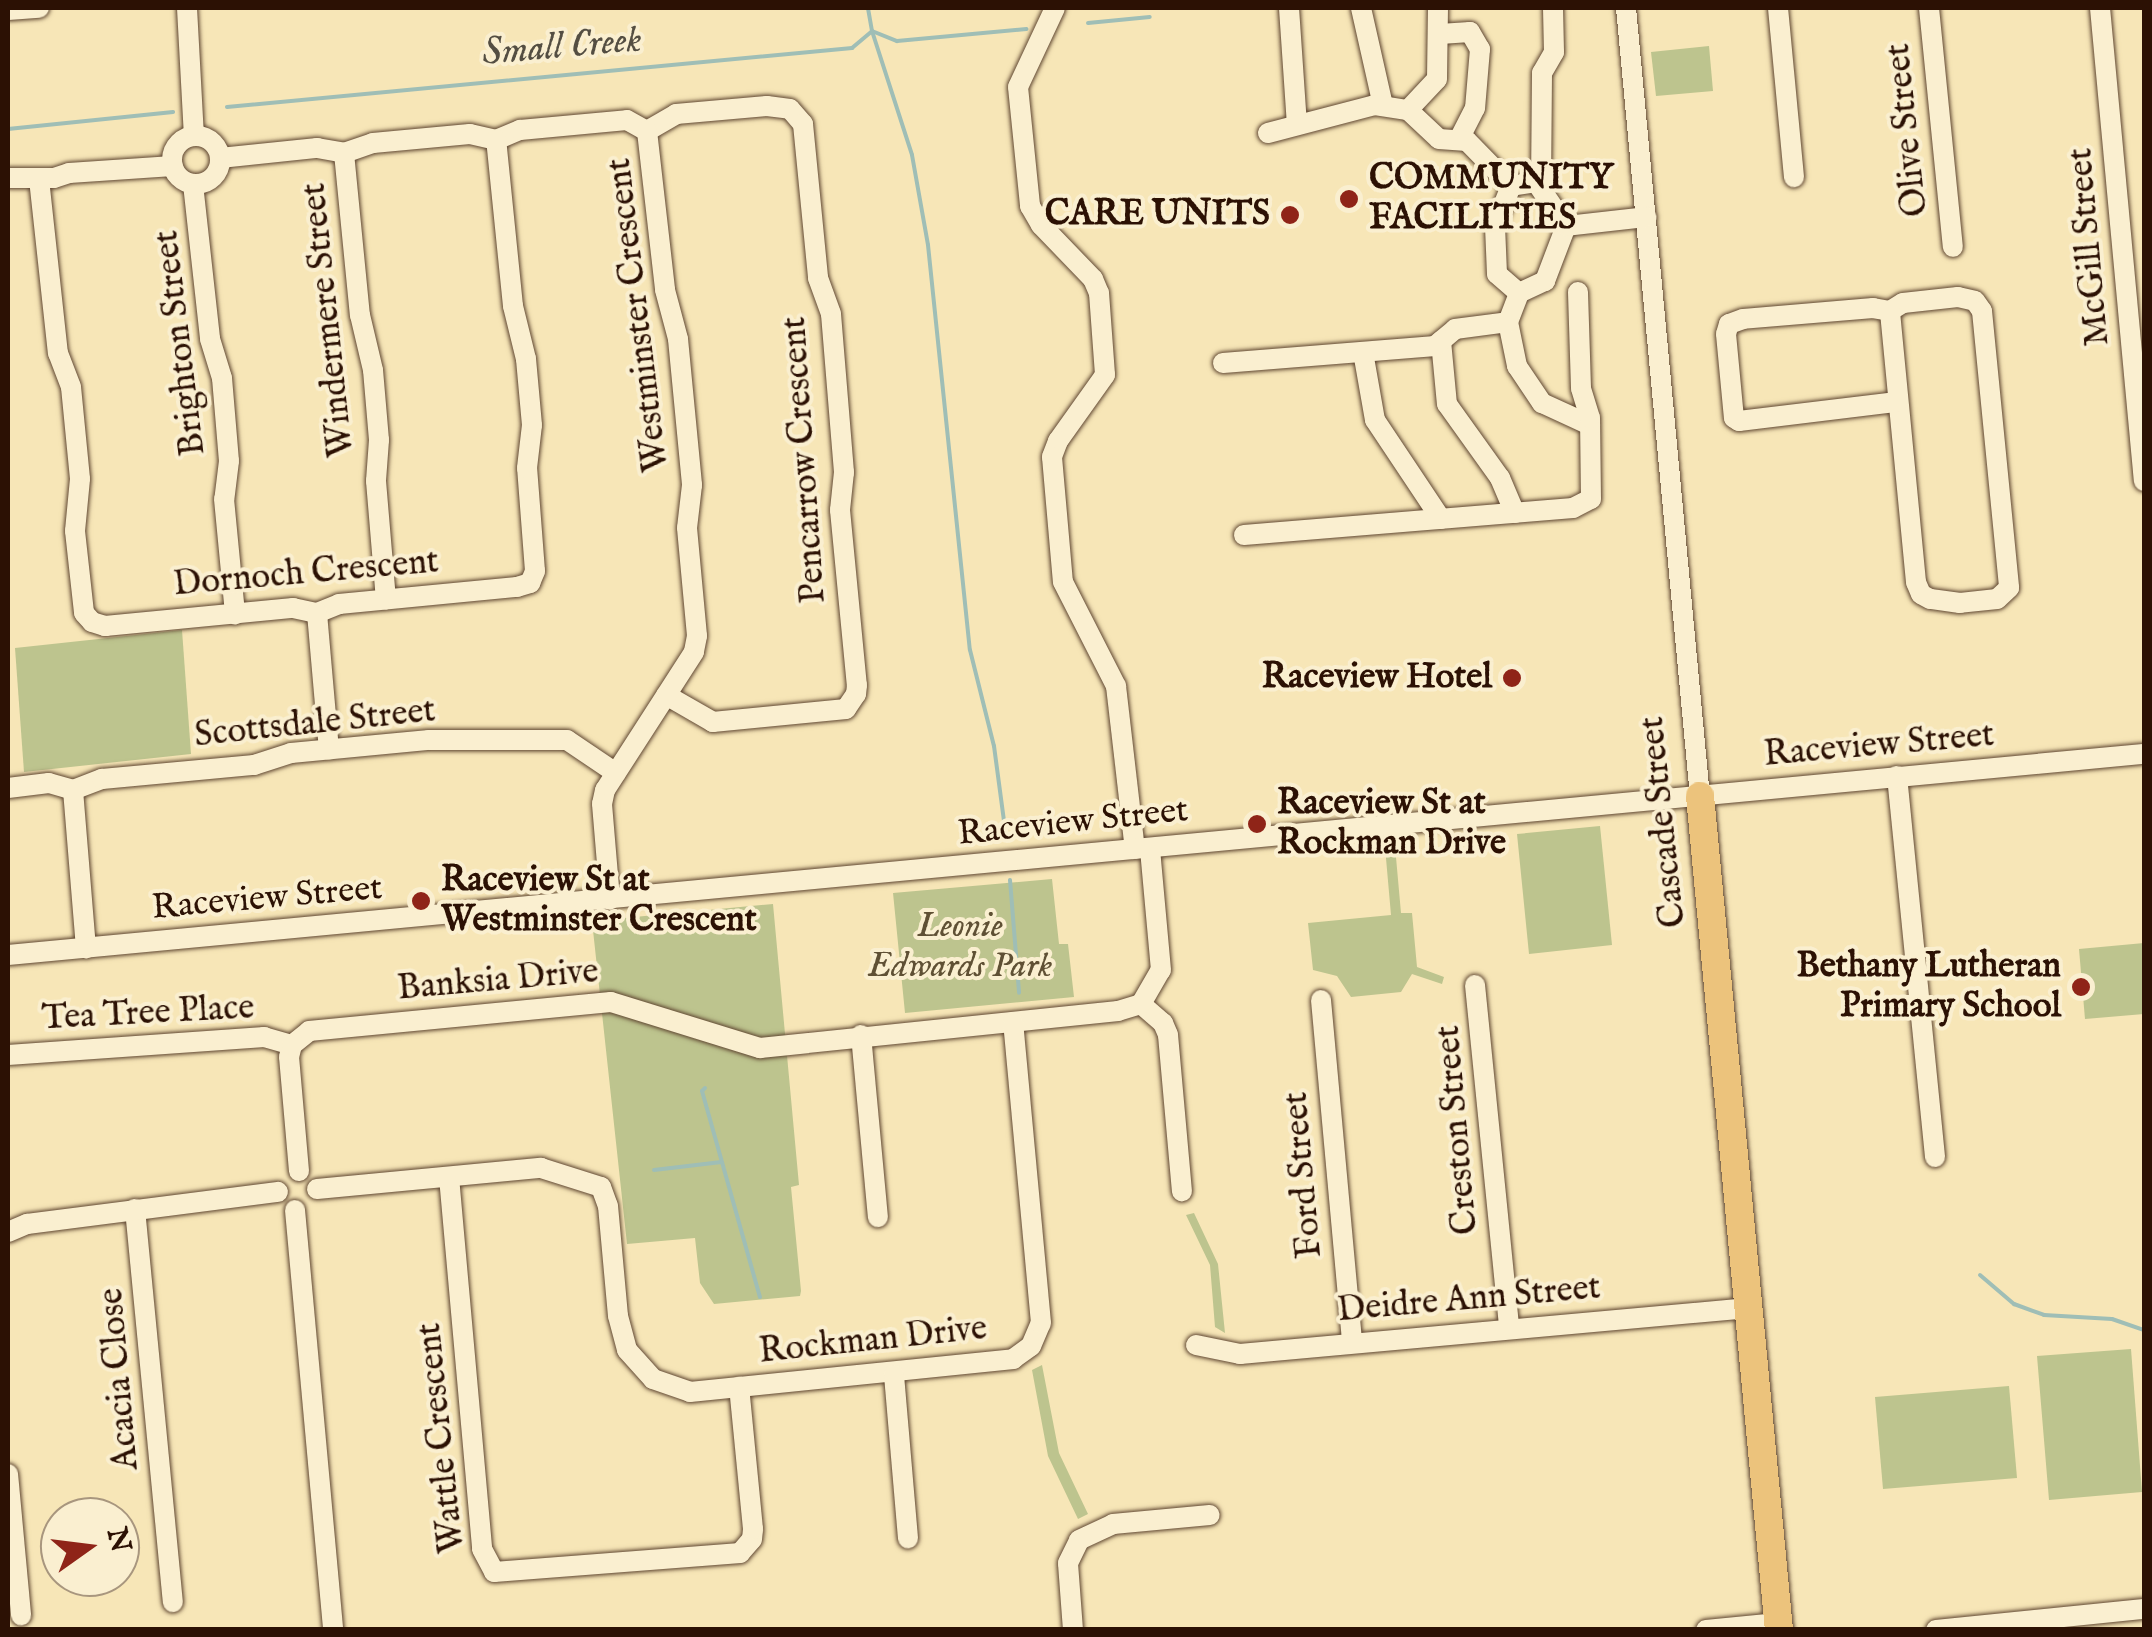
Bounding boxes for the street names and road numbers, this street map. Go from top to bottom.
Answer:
street label: Olive Street [1878,41,1938,219]
street label: McGill Street [2060,146,2120,348]
street label: Westminster Crescent [599,156,679,474]
street label: Windermere Street [294,181,364,459]
street label: Brighton Street [146,228,216,458]
street label: Pencarrow Crescent [774,315,836,605]
street label: Dornoch Crescent [172,541,440,607]
street label: Scottsdale Street [192,690,438,758]
street label: Cascade Street [1632,714,1696,930]
street label: Raceview Street [1762,715,1996,777]
street label: Raceview Street [956,790,1190,856]
street label: Raceview Street [150,868,384,930]
street label: Banksia Drive [396,951,600,1011]
street label: Tea Tree Place [41,987,255,1041]
street label: Creston Street [1428,1024,1488,1236]
street label: Ford Street [1276,1090,1332,1260]
street label: Deidre Ann Street [1336,1268,1602,1332]
street label: Acacia Close [91,1286,149,1472]
street label: Rockman Drive [757,1308,989,1374]
street label: Wattle Crescent [409,1321,475,1555]

